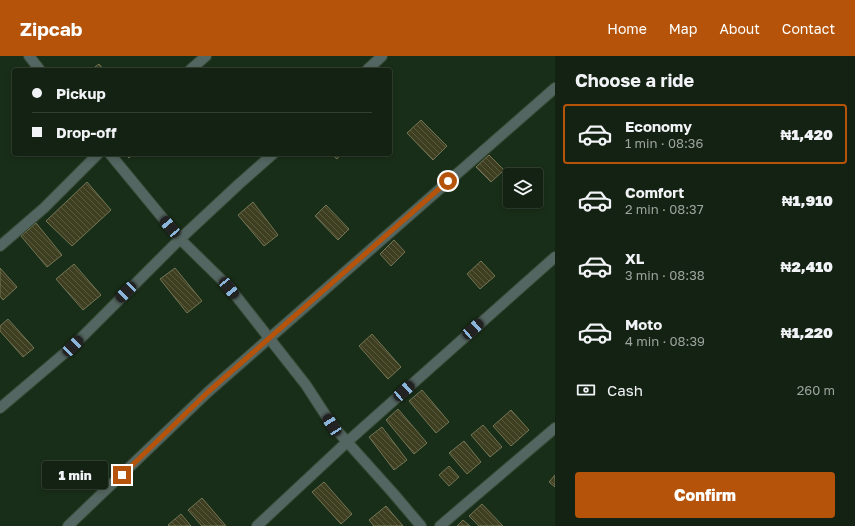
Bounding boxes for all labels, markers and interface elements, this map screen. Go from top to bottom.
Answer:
text: Zipcab [20,17,83,40]
text: Home [607,20,647,37]
text: Map [669,20,697,37]
text: About [719,20,760,37]
text: Contact [782,20,835,37]
text: Choose a ride [575,69,694,91]
text: Pickup [56,84,106,102]
icon: car [577,116,613,152]
text: Economy [625,117,692,135]
text: Drop-off [56,123,116,141]
text: ₦1,420 [781,125,833,143]
text: 1 min · 08:36 [625,135,703,151]
map controls [503,168,543,208]
button: layers [503,168,543,208]
route start [439,172,457,190]
icon: car [577,182,613,218]
text: Comfort [625,183,684,201]
text: ₦1,910 [782,191,833,209]
text: 2 min · 08:37 [625,201,704,217]
car [158,214,182,240]
icon: car [577,248,613,284]
text: XL [625,249,644,267]
text: ₦2,410 [781,257,833,275]
text: 3 min · 08:38 [625,267,705,283]
car [217,275,241,301]
car [113,279,139,305]
icon: car [577,314,613,350]
text: Moto [625,315,662,333]
car [460,317,486,341]
text: ₦1,220 [781,323,833,341]
car [60,333,86,359]
text: 4 min · 08:39 [625,333,705,349]
car [391,379,417,403]
icon: cash [575,379,597,401]
text: Cash [607,381,643,399]
text: 260 m [797,382,835,398]
car [320,412,344,438]
callout: 1 min [42,461,108,489]
route end [113,466,131,484]
text: 1 min [58,467,92,483]
button: Confirm [575,472,835,518]

